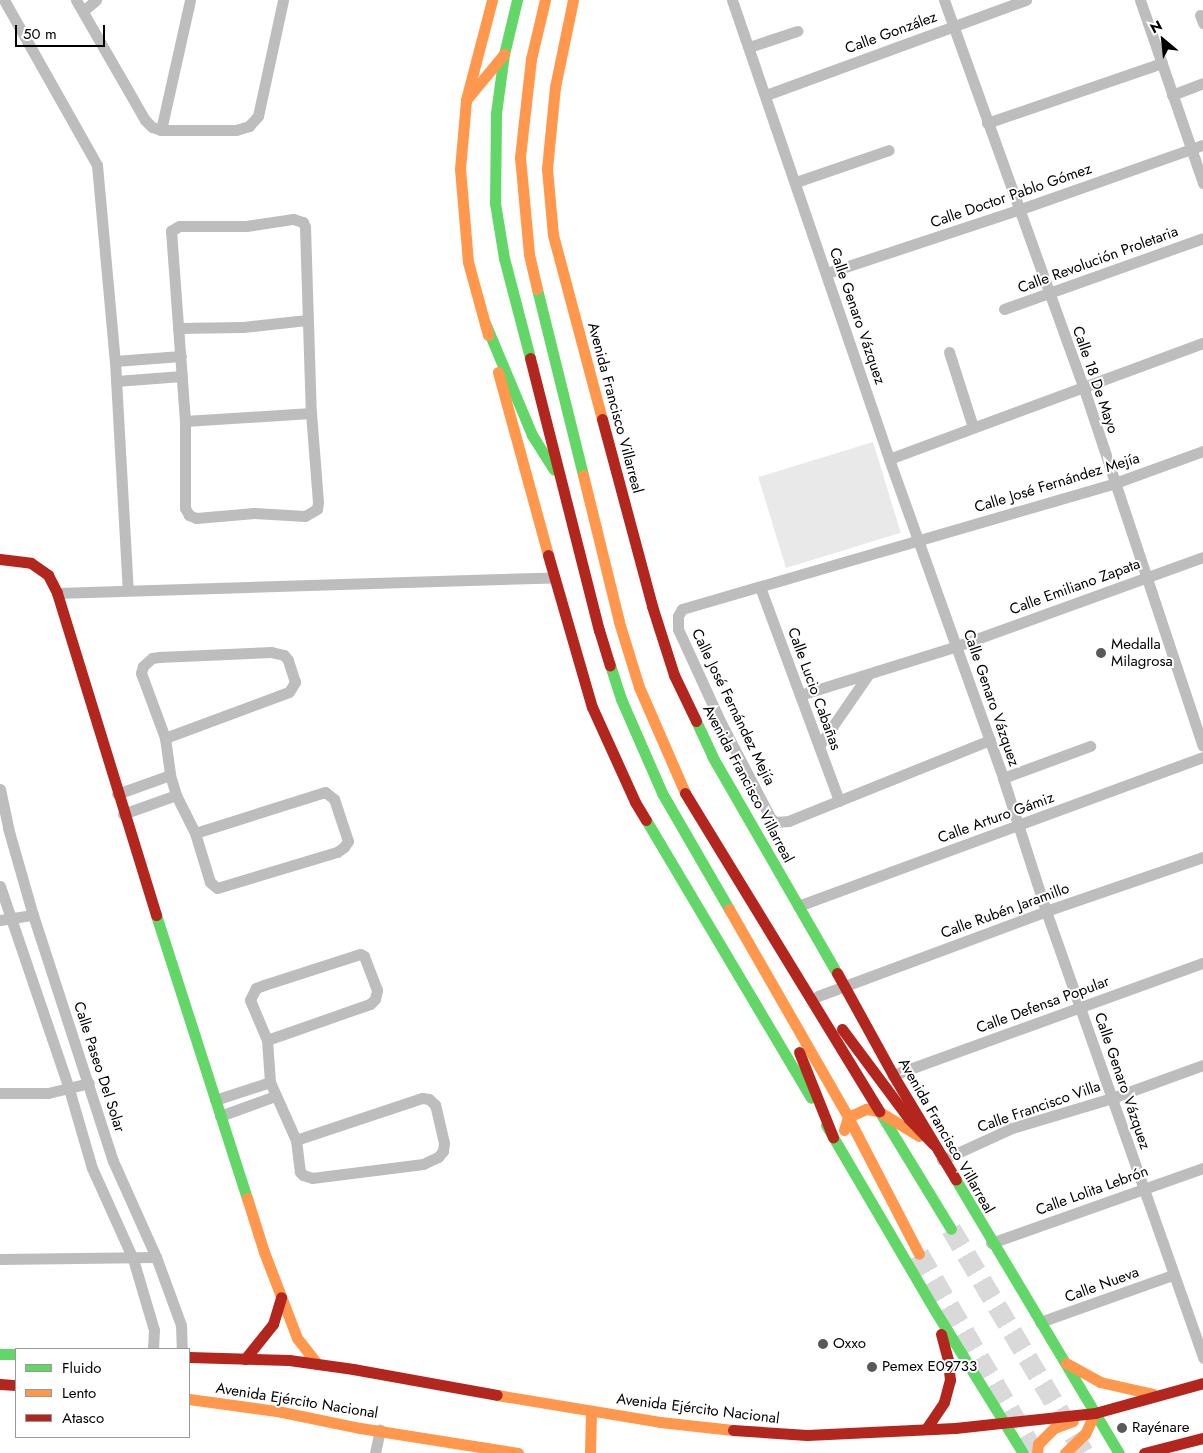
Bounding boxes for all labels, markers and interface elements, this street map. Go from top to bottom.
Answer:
street label: Calle González [843,8,939,58]
scale bar [18,15,108,47]
north arrow [1138,15,1188,65]
text: N [1146,15,1166,38]
text: 50 m [23,23,57,45]
street label: Calle Doctor Pablo Gómez [928,160,1094,232]
street label: Calle Revolución Proletaria [1015,223,1181,297]
street label: Calle Genaro Vázquez [825,245,889,387]
street label: Avenida Francisco Villarreal [584,321,646,495]
street label: Calle 18 De Mayo [1068,324,1122,436]
street label: Calle José Fernández Mejía [972,449,1142,517]
street label: Calle Emiliano Zapata [1007,555,1143,619]
street label: Calle Lucio Cabañas [783,625,845,753]
street label: Calle José Fernández Mejía [687,626,779,788]
street label: Calle Genaro Vázquez [959,627,1023,769]
place label: Medalla Milagrosa [1111,635,1173,670]
marker: Medalla Milagrosa [1095,647,1107,659]
street label: Avenida Francisco Villarreal [699,702,797,866]
street label: Calle Arturo Gámiz [936,789,1056,847]
street label: Calle Rubén Jaramillo [938,879,1072,943]
street label: Calle Defensa Popular [974,973,1112,1037]
street label: Calle Paseo Del Solar [69,999,129,1135]
street label: Calle Genaro Vázquez [1090,1010,1154,1152]
street label: Avenida Francisco Villarreal [894,1055,998,1217]
street label: Calle Francisco Villa [975,1078,1103,1136]
street label: Calle Lolita Lebrón [1033,1162,1151,1220]
street label: Calle Nueva [1063,1263,1141,1307]
place label: Oxxo [833,1335,866,1353]
marker: Oxxo [817,1338,829,1350]
legend [15,1348,190,1438]
text: Fluido [62,1357,101,1379]
place label: Pemex E09733 [882,1358,977,1376]
marker: Pemex E09733 [866,1361,878,1373]
street label: Avenida Ejército Nacional [215,1379,379,1423]
text: Lento [62,1382,96,1404]
street label: Avenida Ejército Nacional [616,1390,780,1428]
text: Atasco [62,1407,104,1429]
place label: Rayénare [1132,1419,1189,1437]
marker: Rayénare [1116,1422,1128,1434]

